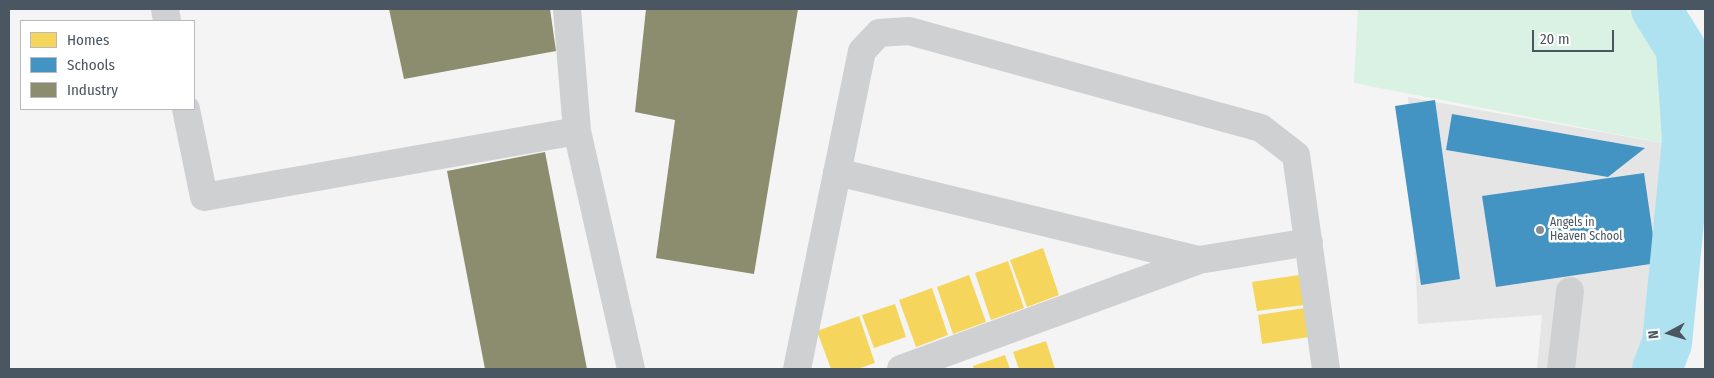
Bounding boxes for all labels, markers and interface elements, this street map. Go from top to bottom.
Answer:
legend [20,20,195,110]
scale bar [1534,20,1616,52]
text: 20 m [1540,30,1570,48]
text: Homes [67,31,109,49]
text: Schools [67,56,115,74]
text: Industry [67,81,118,99]
place label: Angels in Heaven School [1550,216,1622,244]
marker: Angels in Heaven School [1534,224,1546,236]
north arrow [1644,308,1694,358]
text: N [1645,330,1662,340]

